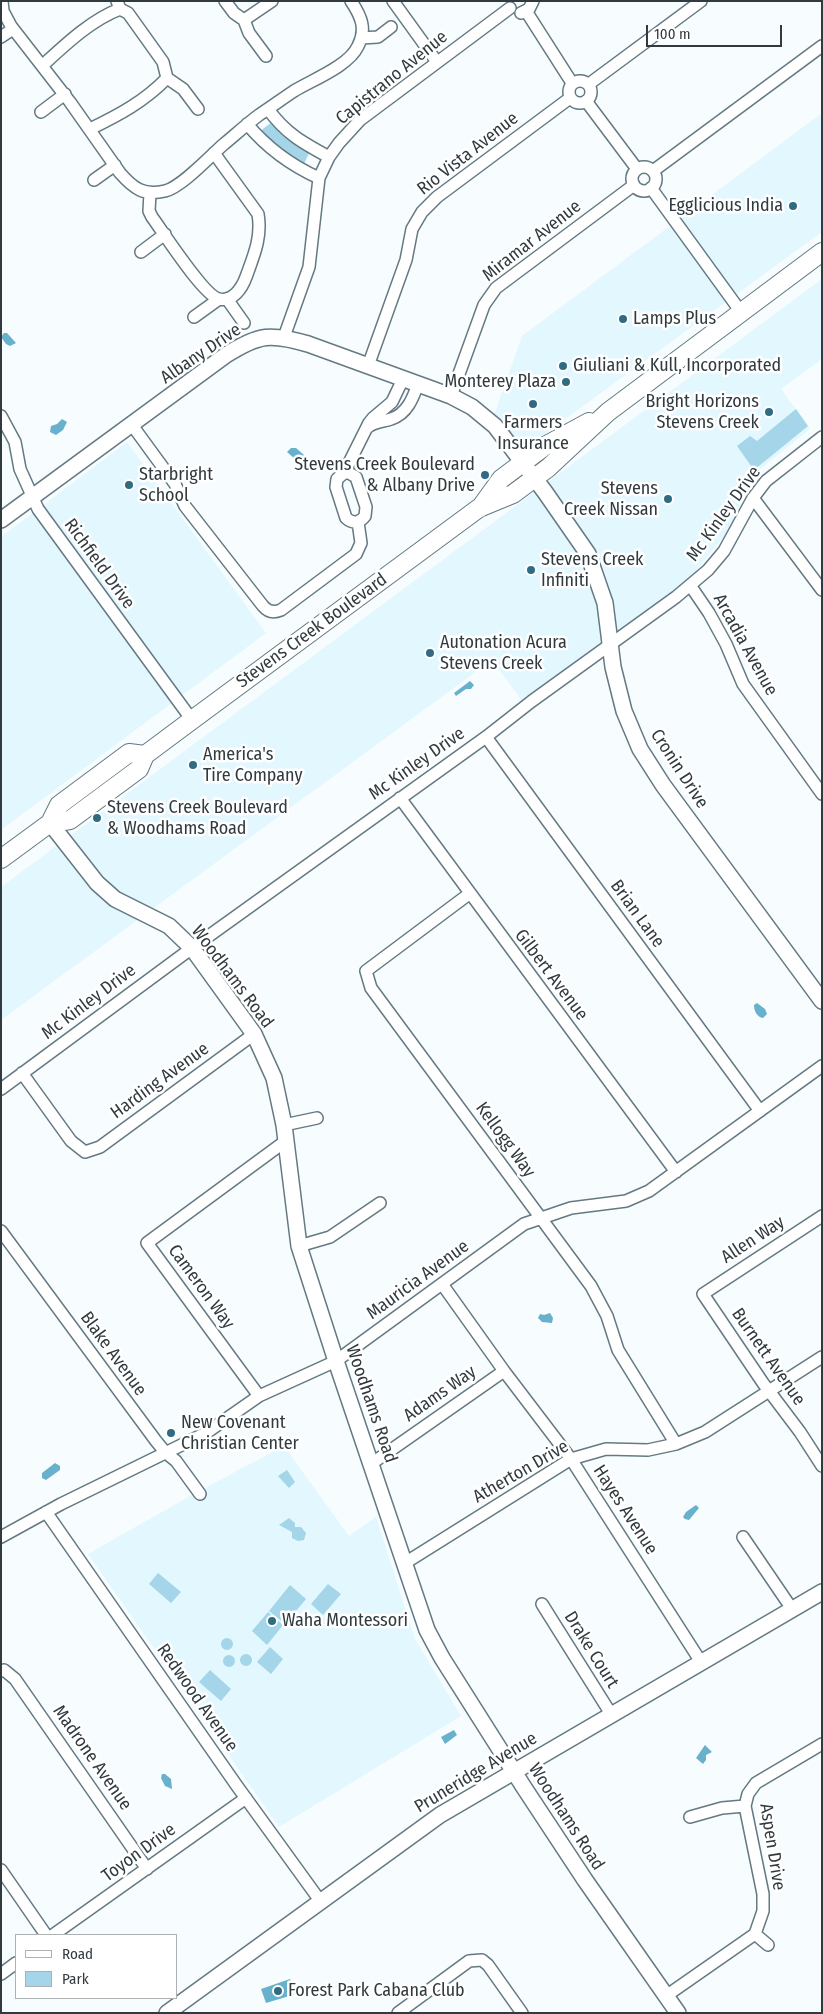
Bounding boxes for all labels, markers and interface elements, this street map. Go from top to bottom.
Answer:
scale bar [648,15,784,47]
text: 100 m [654,25,691,43]
street label: Capistrano Avenue [332,26,452,130]
street label: Rio Vista Avenue [413,108,523,200]
place label: Egglicious India [668,195,783,217]
street label: Miramar Avenue [478,196,586,286]
marker: Egglicious India [787,200,799,212]
place label: Lamps Plus [633,308,716,330]
marker: Lamps Plus [617,313,629,325]
street label: Albany Drive [157,319,245,389]
place label: Giuliani & Kull, Incorporated [573,355,781,377]
marker: Giuliani & Kull, Incorporated [557,360,569,372]
place label: Monterey Plaza [444,371,556,393]
marker: Monterey Plaza [560,376,572,388]
place label: Bright Horizons Stevens Creek [645,391,759,434]
marker: Farmers Insurance [527,398,539,410]
marker: Bright Horizons Stevens Creek [763,406,775,418]
place label: Farmers Insurance [497,412,569,454]
place label: Stevens Creek Boulevard & Albany Drive [294,454,475,496]
street label: Mc Kinley Drive [682,462,766,566]
place label: Starbright School [139,464,213,506]
marker: Stevens Creek Boulevard & Albany Drive [479,469,491,481]
place label: Stevens Creek Nissan [564,478,658,520]
marker: Starbright School [123,479,135,491]
marker: Stevens Creek Nissan [662,493,674,505]
street label: Richfield Drive [59,515,139,613]
place label: Stevens Creek Infiniti [541,549,643,592]
marker: Stevens Creek Infiniti [525,564,537,576]
street label: Stevens Creek Boulevard [232,569,392,693]
street label: Arcadia Avenue [708,590,782,700]
place label: Autonation Acura Stevens Creek [440,632,567,674]
marker: Autonation Acura Stevens Creek [424,647,436,659]
street label: Mc Kinley Drive [365,723,469,805]
street label: Cronin Drive [645,725,713,813]
place label: America's Tire Company [203,744,302,786]
marker: America's Tire Company [187,759,199,771]
place label: Stevens Creek Boulevard & Woodhams Road [107,797,288,840]
marker: Stevens Creek Boulevard & Woodhams Road [91,812,103,824]
street label: Brian Lane [605,876,669,952]
street label: Woodhams Road [186,921,278,1033]
street label: Gilbert Avenue [510,925,592,1025]
street label: Mc Kinley Drive [38,960,140,1044]
street label: Harding Avenue [107,1038,213,1124]
street label: Kellogg Way [470,1098,540,1182]
street label: Allen Way [717,1212,789,1268]
street label: Mauricia Avenue [363,1236,473,1324]
street label: Cameron Way [163,1241,239,1333]
street label: Burnett Avenue [726,1304,810,1410]
street label: Blake Avenue [75,1308,151,1400]
street label: Woodhams Road [341,1342,401,1466]
street label: Adams Way [400,1361,480,1427]
place label: New Covenant Christian Center [181,1412,299,1455]
marker: New Covenant Christian Center [165,1427,177,1439]
street label: Atherton Drive [469,1436,573,1508]
street label: Hayes Avenue [588,1461,662,1559]
street label: Drake Court [559,1608,623,1692]
place label: Waha Montessori [282,1610,408,1632]
marker: Waha Montessori [266,1615,278,1627]
street label: Redwood Avenue [152,1640,242,1756]
street label: Madrone Avenue [48,1701,136,1815]
street label: Pruneridge Avenue [411,1728,541,1818]
street label: Woodhams Road [523,1759,609,1875]
street label: Aspen Drive [754,1802,790,1892]
street label: Toyon Drive [98,1819,180,1887]
legend [15,1934,178,1999]
text: Road [62,1945,93,1963]
text: Park [62,1970,89,1988]
place label: Forest Park Cabana Club [288,1980,465,2002]
marker: Forest Park Cabana Club [272,1985,284,1997]

